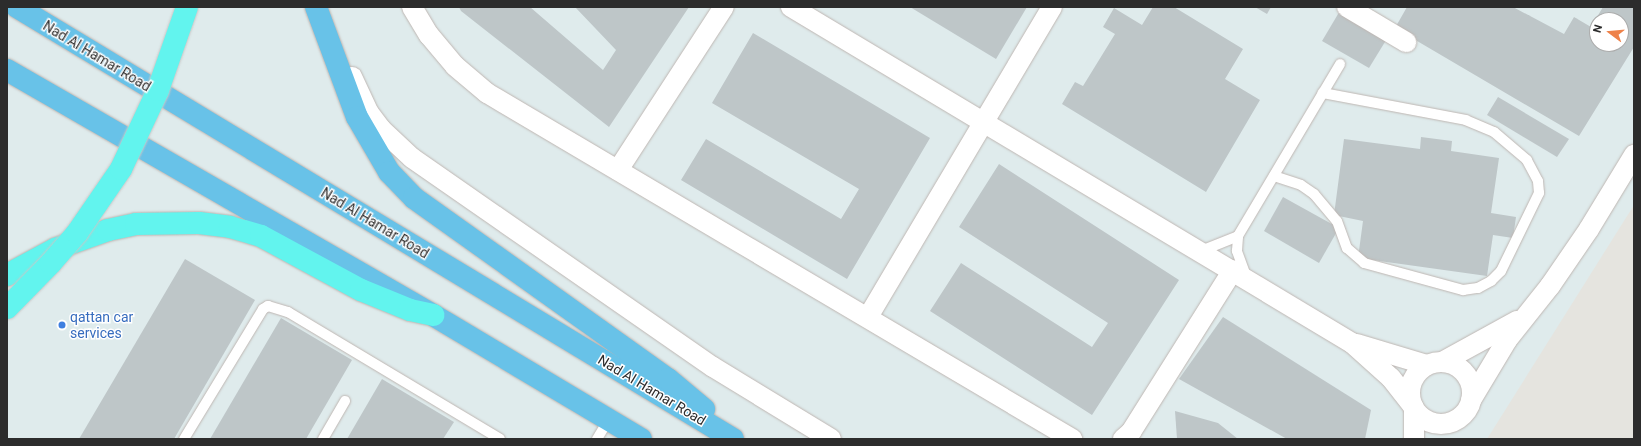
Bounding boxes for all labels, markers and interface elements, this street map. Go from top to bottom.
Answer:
north arrow [1589,12,1629,52]
street label: Nad Al Hamar Road [40,17,154,95]
text: N [1591,23,1605,34]
street label: Nad Al Hamar Road [318,184,432,262]
place label: qattan car services [70,309,133,342]
marker: qattan car services [57,320,67,330]
street label: Nad Al Hamar Road [595,351,709,429]

